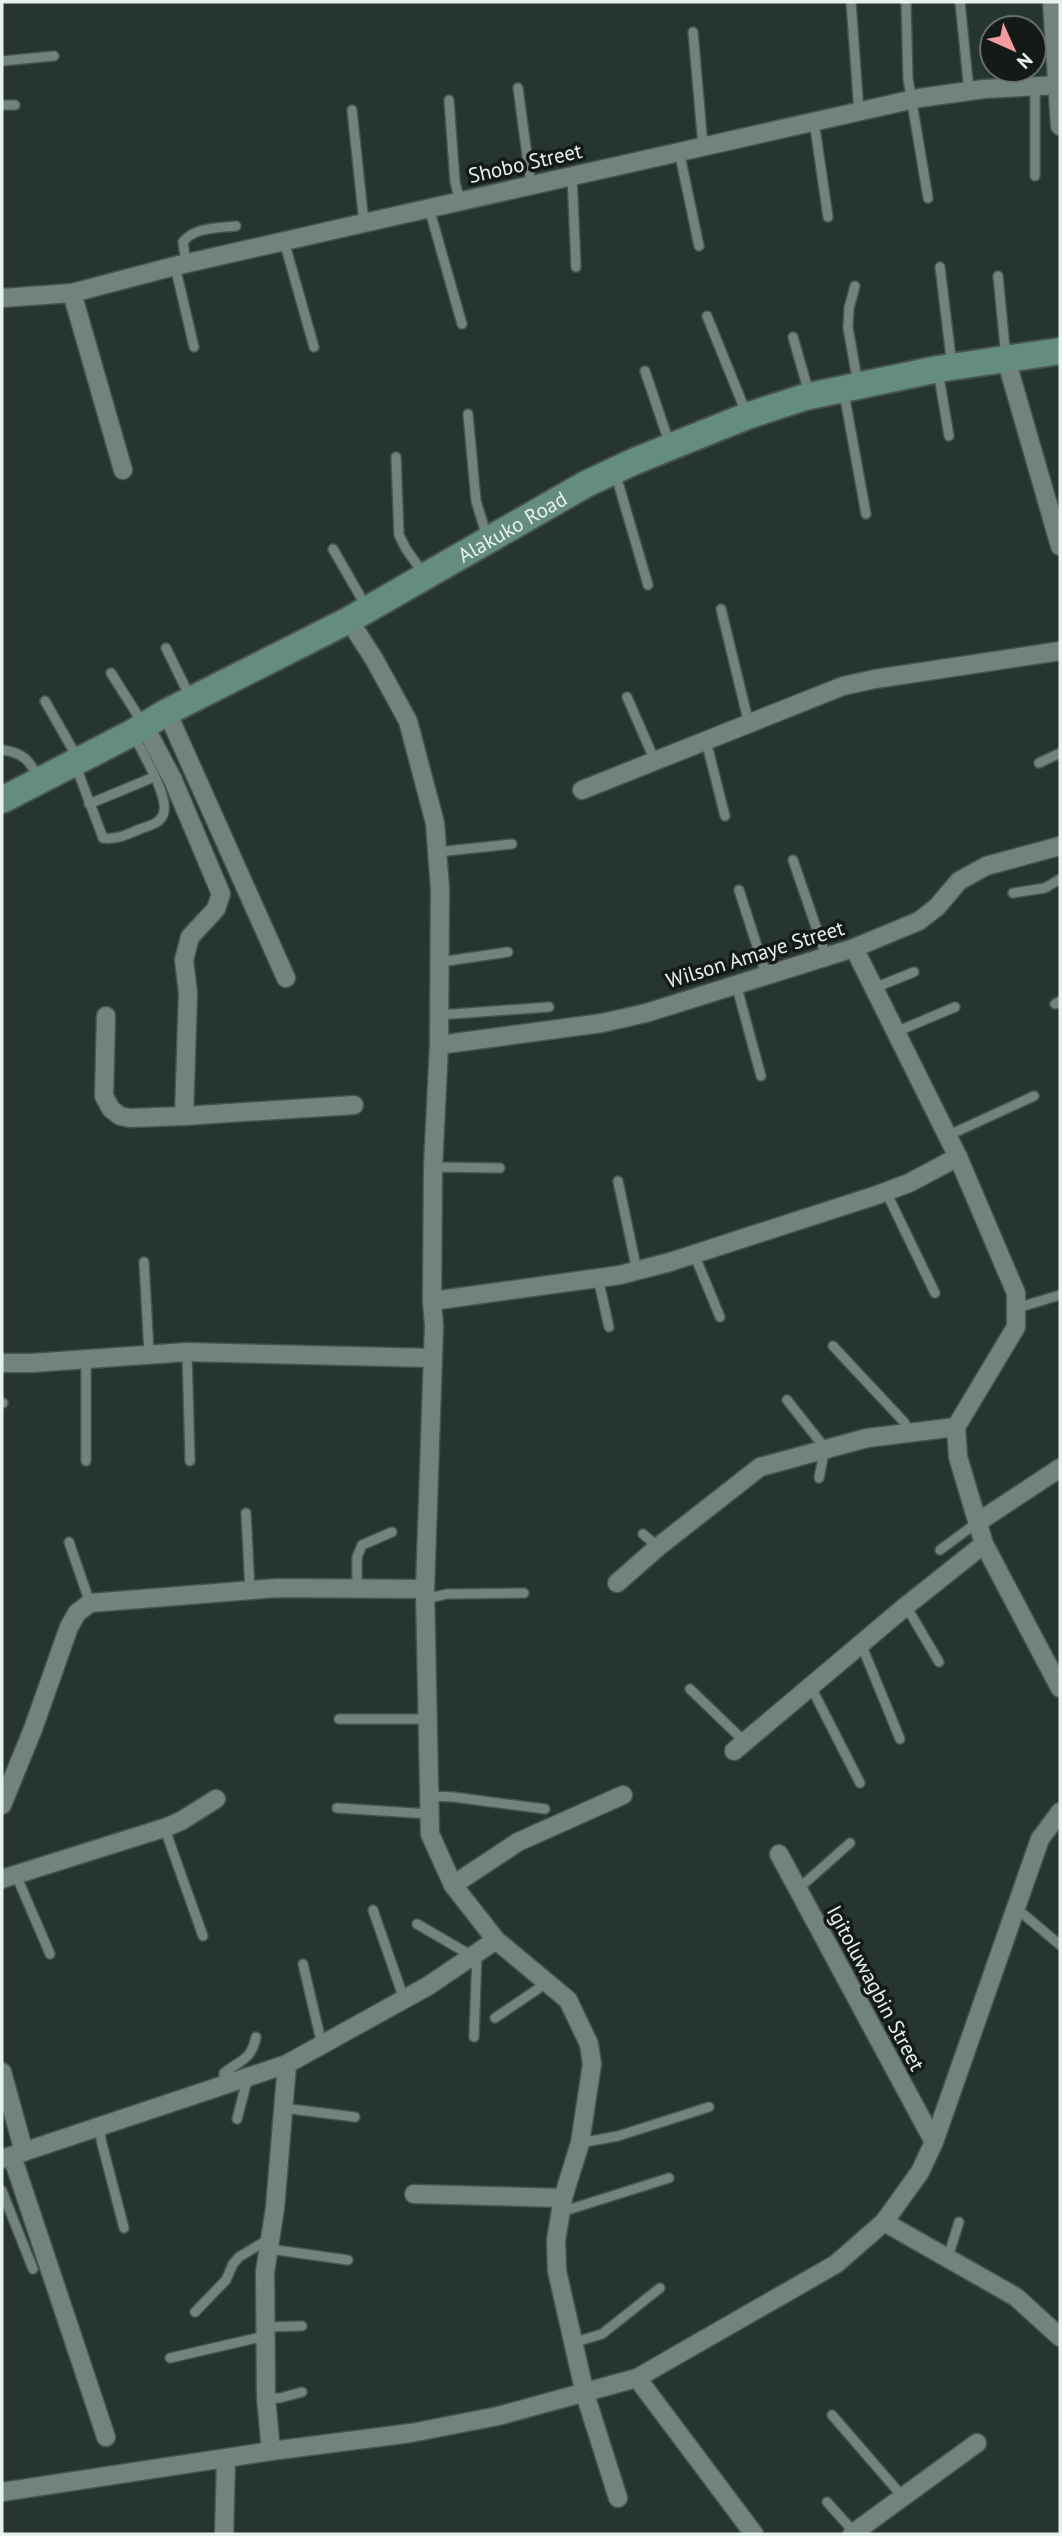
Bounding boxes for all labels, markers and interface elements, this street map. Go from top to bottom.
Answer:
north arrow [978,14,1048,84]
text: N [1012,48,1038,74]
street label: Shobo Street [466,137,584,189]
street label: Alakuko Road [453,484,571,568]
street label: Wilson Amaye Street [663,914,847,994]
street label: Igitoluwagbin Street [821,1901,931,2075]

